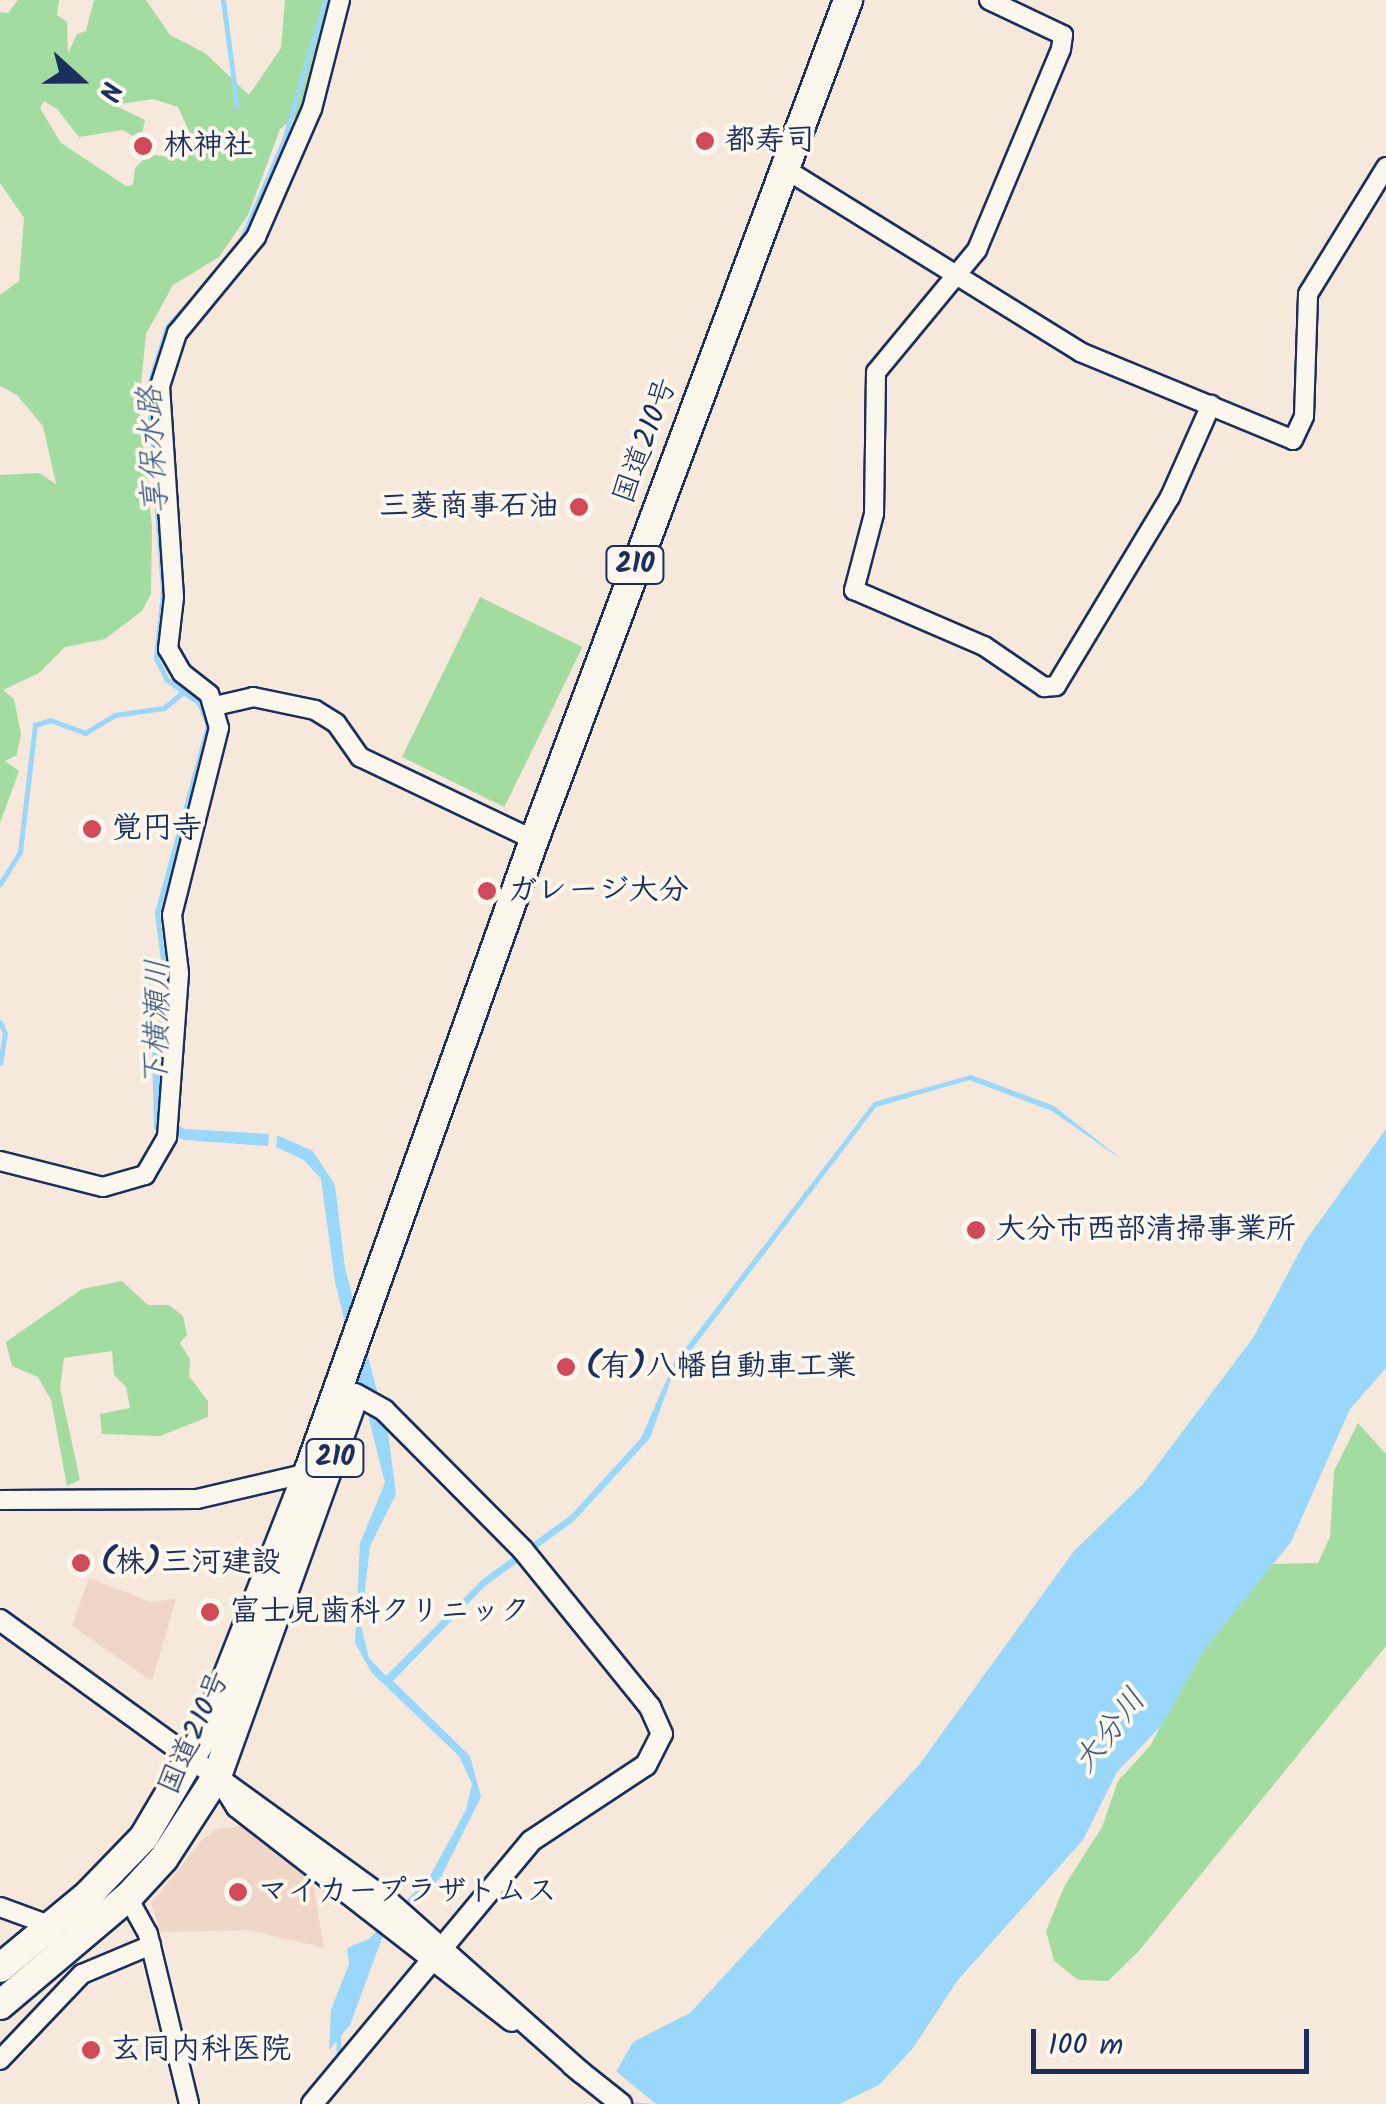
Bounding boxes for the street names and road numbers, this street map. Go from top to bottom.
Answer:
street label: 国道210号 [607,373,685,509]
road number: 210 [605,542,665,588]
road number: 210 [305,1435,365,1481]
street label: 国道210号 [152,1665,238,1801]

